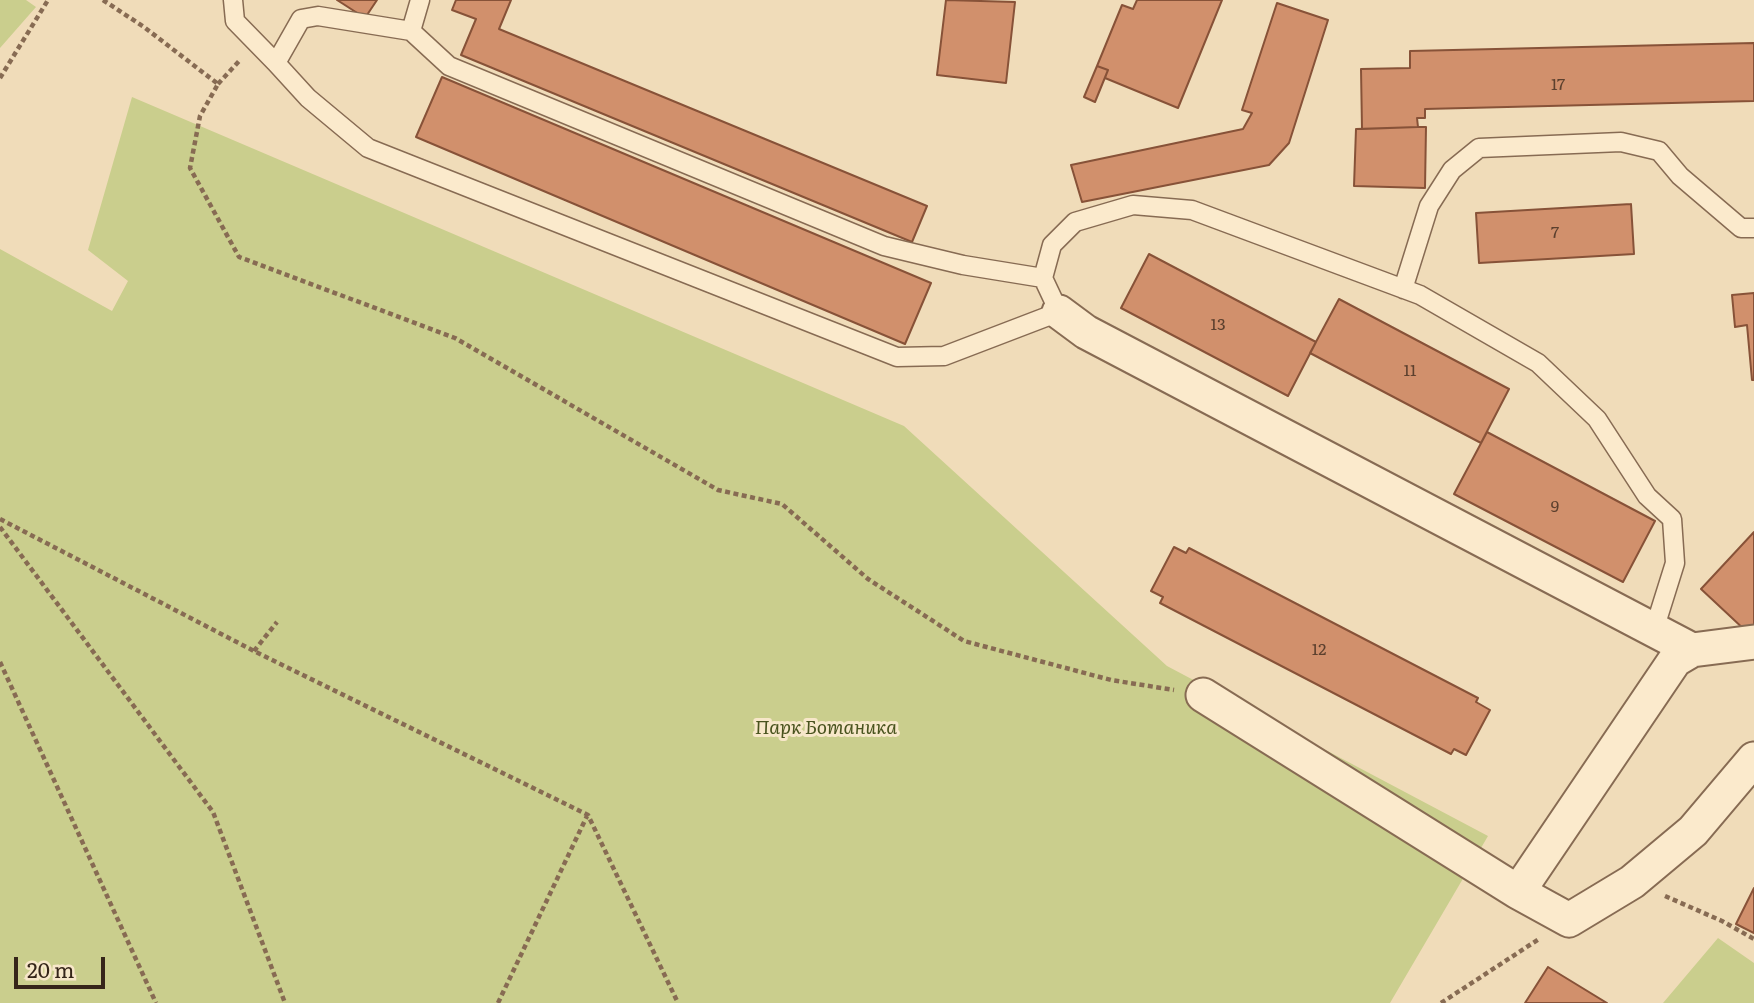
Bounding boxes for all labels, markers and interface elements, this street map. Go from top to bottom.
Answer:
house number: 17 [1551,75,1565,95]
house number: 7 [1551,223,1559,243]
house number: 13 [1210,315,1226,335]
house number: 11 [1403,361,1417,381]
house number: 9 [1551,497,1559,517]
house number: 12 [1312,640,1326,660]
park label: Парк Ботаника [755,717,897,739]
scale bar [18,944,108,988]
text: 20 m [27,953,74,984]

